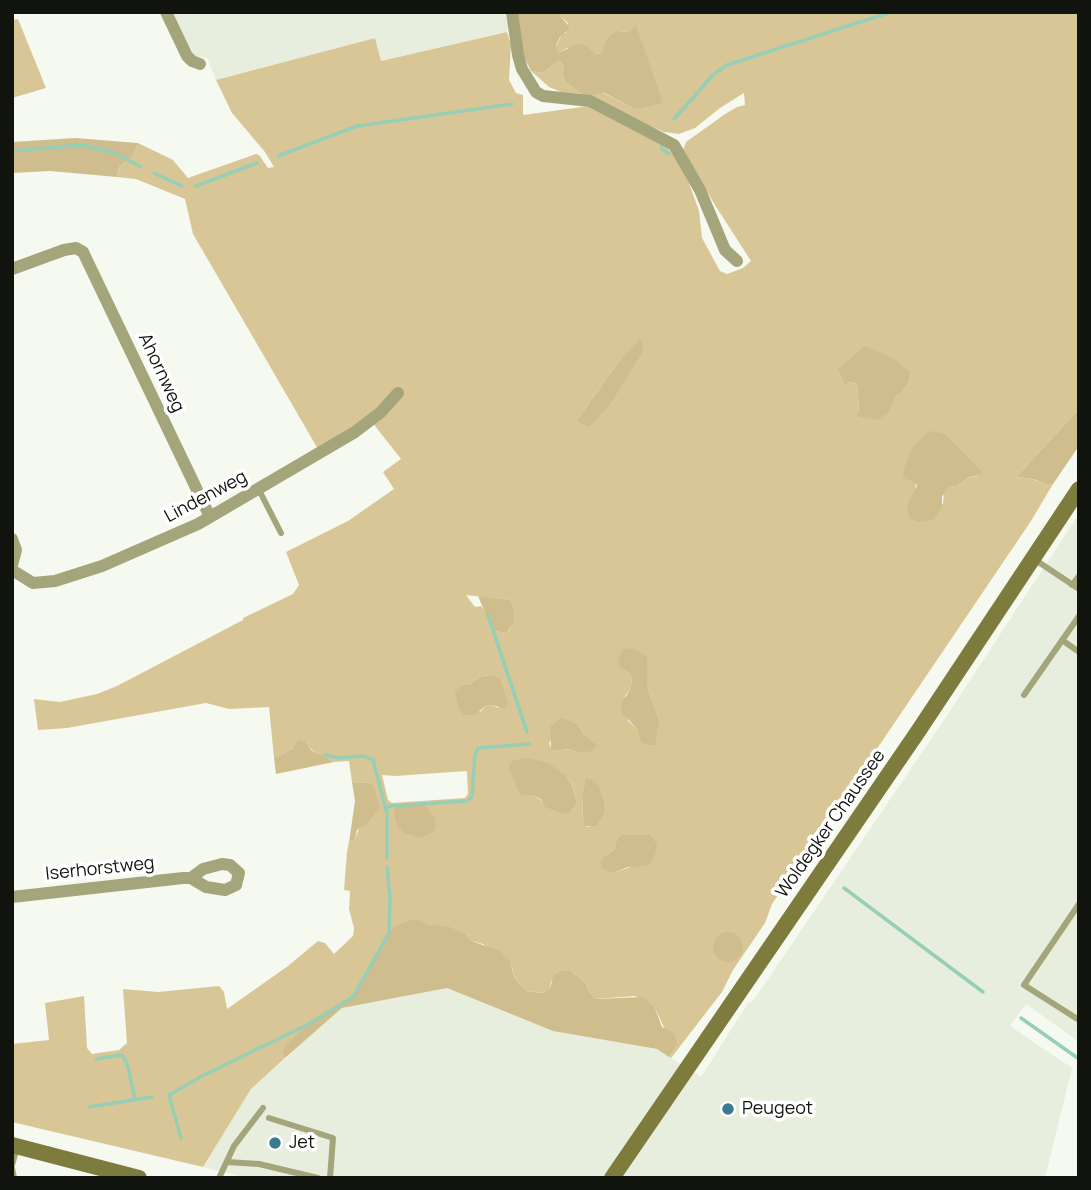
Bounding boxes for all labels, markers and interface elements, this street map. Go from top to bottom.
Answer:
street label: Ahornweg [133,330,189,416]
street label: Lindenweg [161,466,251,528]
street label: Woldegker Chaussee [772,746,890,902]
street label: Iserhorstweg [44,853,156,885]
place label: Peugeot [742,1098,813,1120]
marker: Peugeot [720,1101,736,1117]
place label: Jet [289,1132,315,1154]
marker: Jet [267,1135,283,1151]

